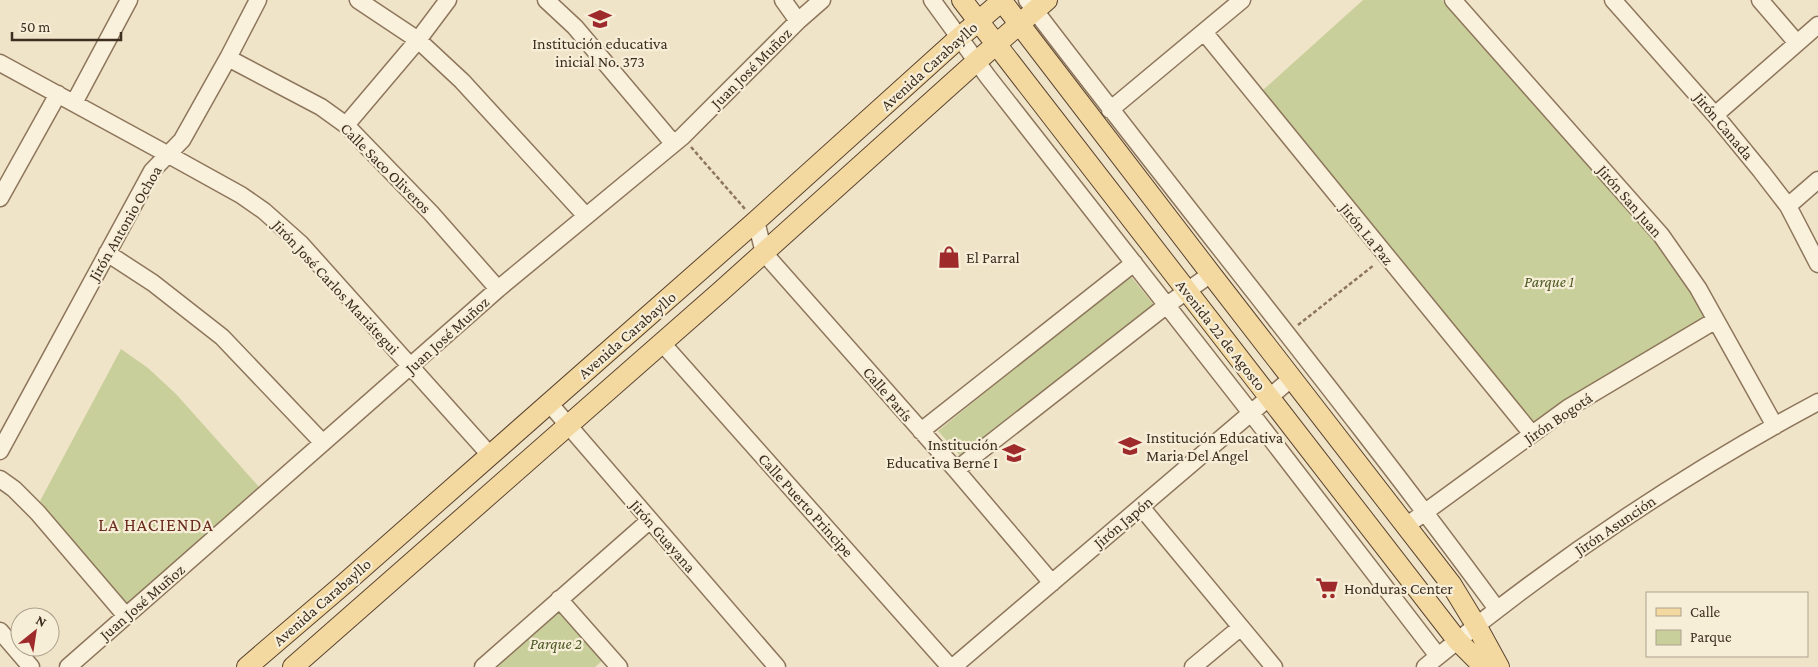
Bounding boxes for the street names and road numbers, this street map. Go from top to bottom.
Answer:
street label: Avenida Carabayllo [877,18,981,114]
street label: Juan José Muñoz [706,24,795,114]
street label: Jirón Canada [1689,87,1757,164]
street label: Calle Saco Oliveros [337,119,435,217]
street label: Jirón San Juan [1592,160,1666,241]
street label: Jirón Antonio Ochoa [84,162,166,286]
street label: Jirón La Paz [1335,198,1397,269]
street label: Jirón José Carlos Mariátegui [267,215,403,358]
street label: Avenida 22 de Agosto [1172,276,1269,394]
street label: Avenida Carabayllo [575,288,680,383]
street label: Juan José Muñoz [400,293,493,379]
street label: Calle París [860,363,916,425]
street label: Jirón Bogotá [1519,389,1596,449]
street label: Calle Puerto Principe [754,450,857,561]
street label: Jirón Japón [1089,492,1157,553]
street label: Jirón Asunción [1570,492,1659,560]
street label: Jirón Guayana [625,495,699,577]
street label: Avenida Carabayllo [270,555,375,650]
street label: Juan José Muñoz [95,561,189,645]

